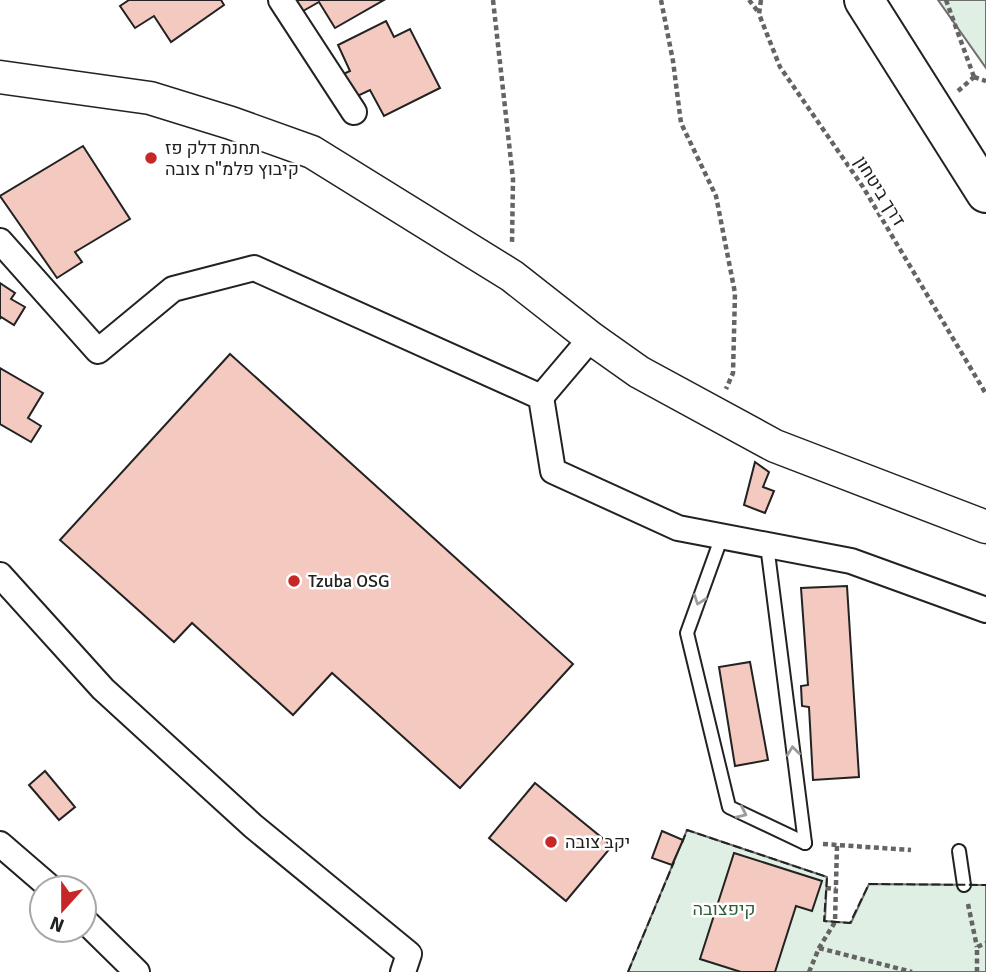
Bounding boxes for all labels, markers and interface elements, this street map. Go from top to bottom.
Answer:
place label: תחנת דלק פז קיבוץ פלמ"ח צובה [165,137,299,180]
marker: תחנת דלק פז קיבוץ פלמ"ח צובה [143,150,159,166]
street label: דרך ביטחון [850,152,910,230]
place label: Tzuba OSG [308,570,390,592]
marker: Tzuba OSG [286,573,302,589]
one-way arrow [693,594,707,606]
one-way arrow [786,745,801,756]
one-way arrow [735,804,747,818]
place label: יקב צובה [565,831,630,853]
marker: יקב צובה [543,834,559,850]
north arrow [28,874,98,944]
park label: קיפצובה [692,898,756,920]
text: N [47,910,68,938]

